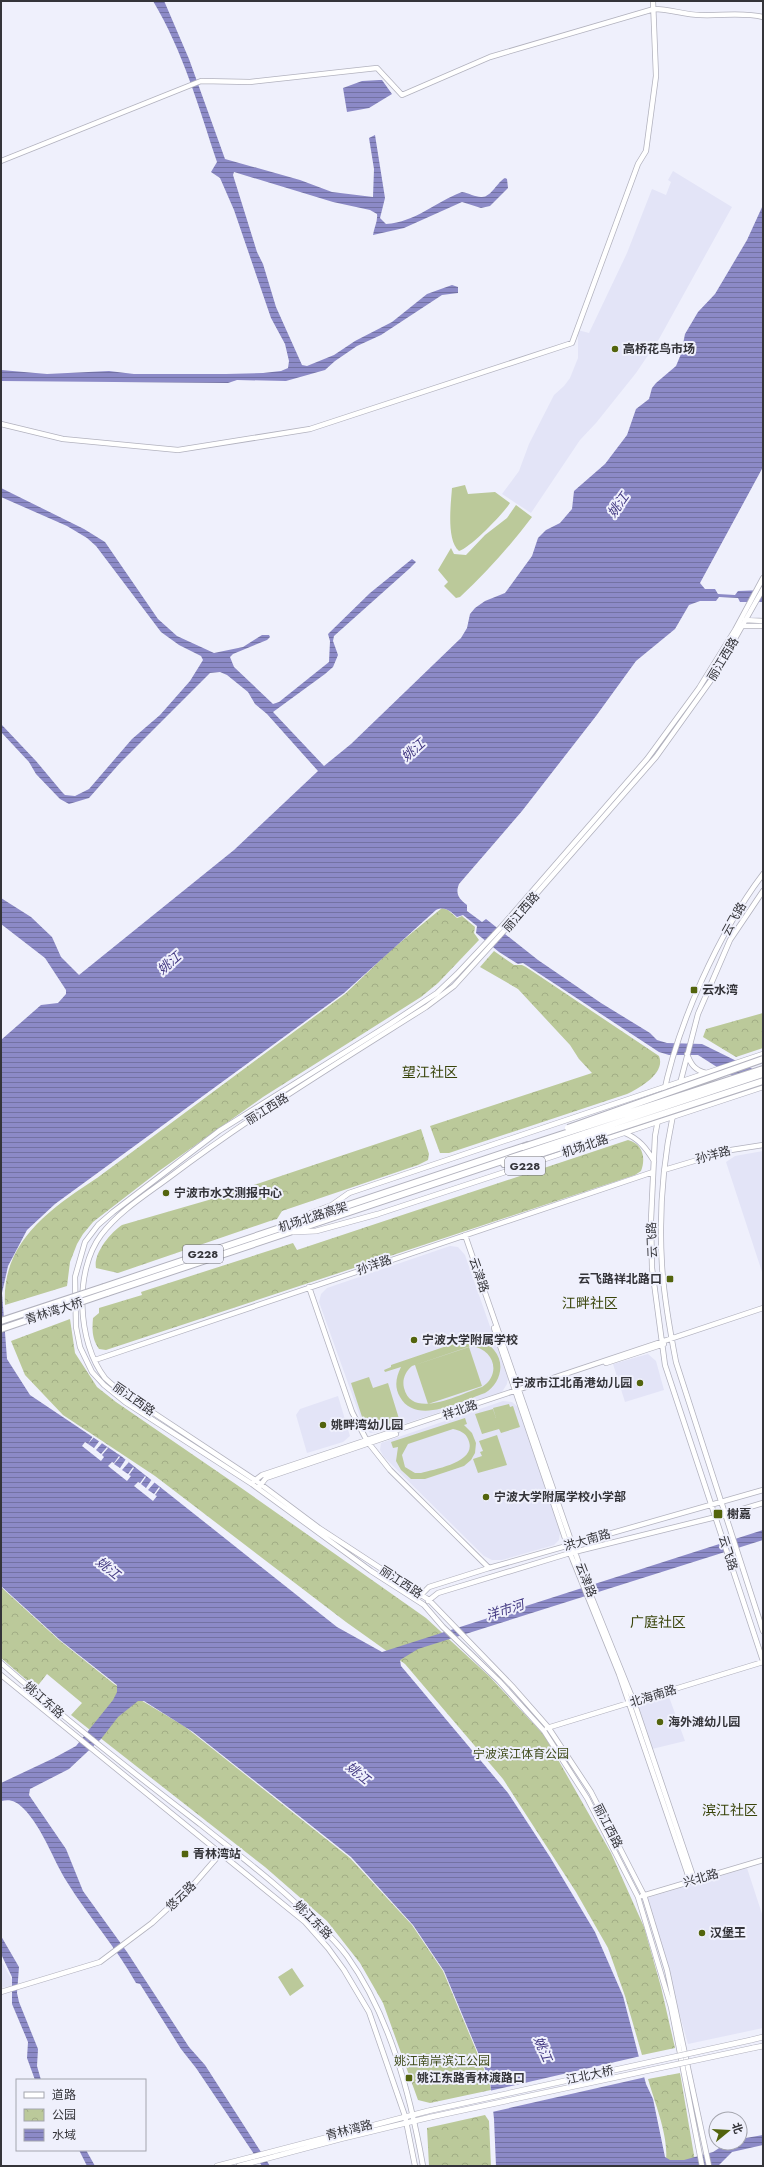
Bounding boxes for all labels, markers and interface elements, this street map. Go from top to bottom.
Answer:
place label: 高桥花鸟市场 [623,340,695,358]
marker: 高桥花鸟市场 [610,344,620,354]
water label: 姚江 [603,487,634,521]
street label: 丽江西路 [703,634,743,684]
water label: 姚江 [397,733,431,766]
street label: 丽江西路 [498,888,544,936]
street label: 云飞路 [717,899,751,939]
water label: 姚江 [153,946,187,979]
place label: 云水湾 [702,981,738,999]
marker: 云水湾 [689,985,699,995]
district label: 望江社区 [402,1062,458,1082]
street label: 丽江西路 [242,1089,292,1129]
street label: 机场北路 [559,1130,611,1162]
street label: 孙洋路 [693,1142,733,1168]
road number: G228 [505,1157,545,1175]
place label: 宁波市水文测报中心 [174,1184,282,1202]
marker: 宁波市水文测报中心 [161,1188,171,1198]
street label: 机场北路高架 [276,1197,350,1237]
street label: 云飞路 [642,1222,662,1258]
road number: G228 [183,1245,223,1263]
street label: 孙洋路 [354,1251,394,1279]
street label: 云津路 [465,1255,493,1295]
place label: 云飞路祥北路口 [578,1270,662,1288]
marker: 云飞路祥北路口 [665,1274,675,1284]
street label: 青林湾大桥 [23,1293,85,1329]
district label: 江畔社区 [562,1293,618,1313]
place label: 宁波大学附属学校 [422,1331,518,1349]
marker: 宁波大学附属学校 [409,1335,419,1345]
place label: 宁波市江北甬港幼儿园 [512,1374,632,1392]
street label: 丽江西路 [109,1378,159,1420]
marker: 宁波市江北甬港幼儿园 [635,1378,645,1388]
street label: 祥北路 [440,1396,480,1424]
place label: 姚畔湾幼儿园 [331,1416,403,1434]
marker: 姚畔湾幼儿园 [318,1420,328,1430]
place label: 宁波大学附属学校小学部 [494,1488,626,1506]
marker: 宁波大学附属学校小学部 [481,1492,491,1502]
place label: 榭嘉 [727,1505,751,1523]
marker: 榭嘉 [712,1508,724,1520]
street label: 洪大南路 [561,1525,613,1555]
street label: 云飞路 [714,1533,742,1573]
water label: 姚江 [92,1552,126,1585]
street label: 云津路 [571,1560,601,1600]
street label: 丽江西路 [376,1561,426,1603]
water label: 洋市河 [484,1594,529,1625]
district label: 广庭社区 [630,1612,686,1632]
street label: 姚江东路 [20,1677,68,1723]
street label: 北海南路 [627,1680,679,1712]
place label: 海外滩幼儿园 [668,1713,740,1731]
marker: 海外滩幼儿园 [655,1717,665,1727]
park label: 宁波滨江体育公园 [473,1745,569,1763]
water label: 姚江 [342,1757,376,1790]
district label: 滨江社区 [702,1800,758,1820]
street label: 丽江西路 [589,1801,627,1851]
place label: 青林湾站 [193,1845,241,1863]
marker: 青林湾站 [180,1849,190,1859]
street label: 兴北路 [681,1864,721,1892]
street label: 悠云路 [162,1877,200,1915]
street label: 姚江东路 [290,1897,336,1943]
place label: 汉堡王 [710,1924,746,1942]
marker: 汉堡王 [697,1928,707,1938]
water label: 姚江 [529,2033,558,2067]
park label: 姚江南岸滨江公园 [394,2052,490,2070]
street label: 江北大桥 [565,2061,615,2089]
place label: 姚江东路青林渡路口 [417,2069,525,2087]
marker: 姚江东路青林渡路口 [404,2073,414,2083]
legend [16,2079,146,2151]
text: 道路 [52,2086,76,2104]
text: 公园 [52,2106,76,2124]
north arrow [708,2111,748,2151]
street label: 青林湾路 [324,2115,374,2145]
text: 北 [728,2120,747,2136]
text: 水域 [52,2126,76,2144]

